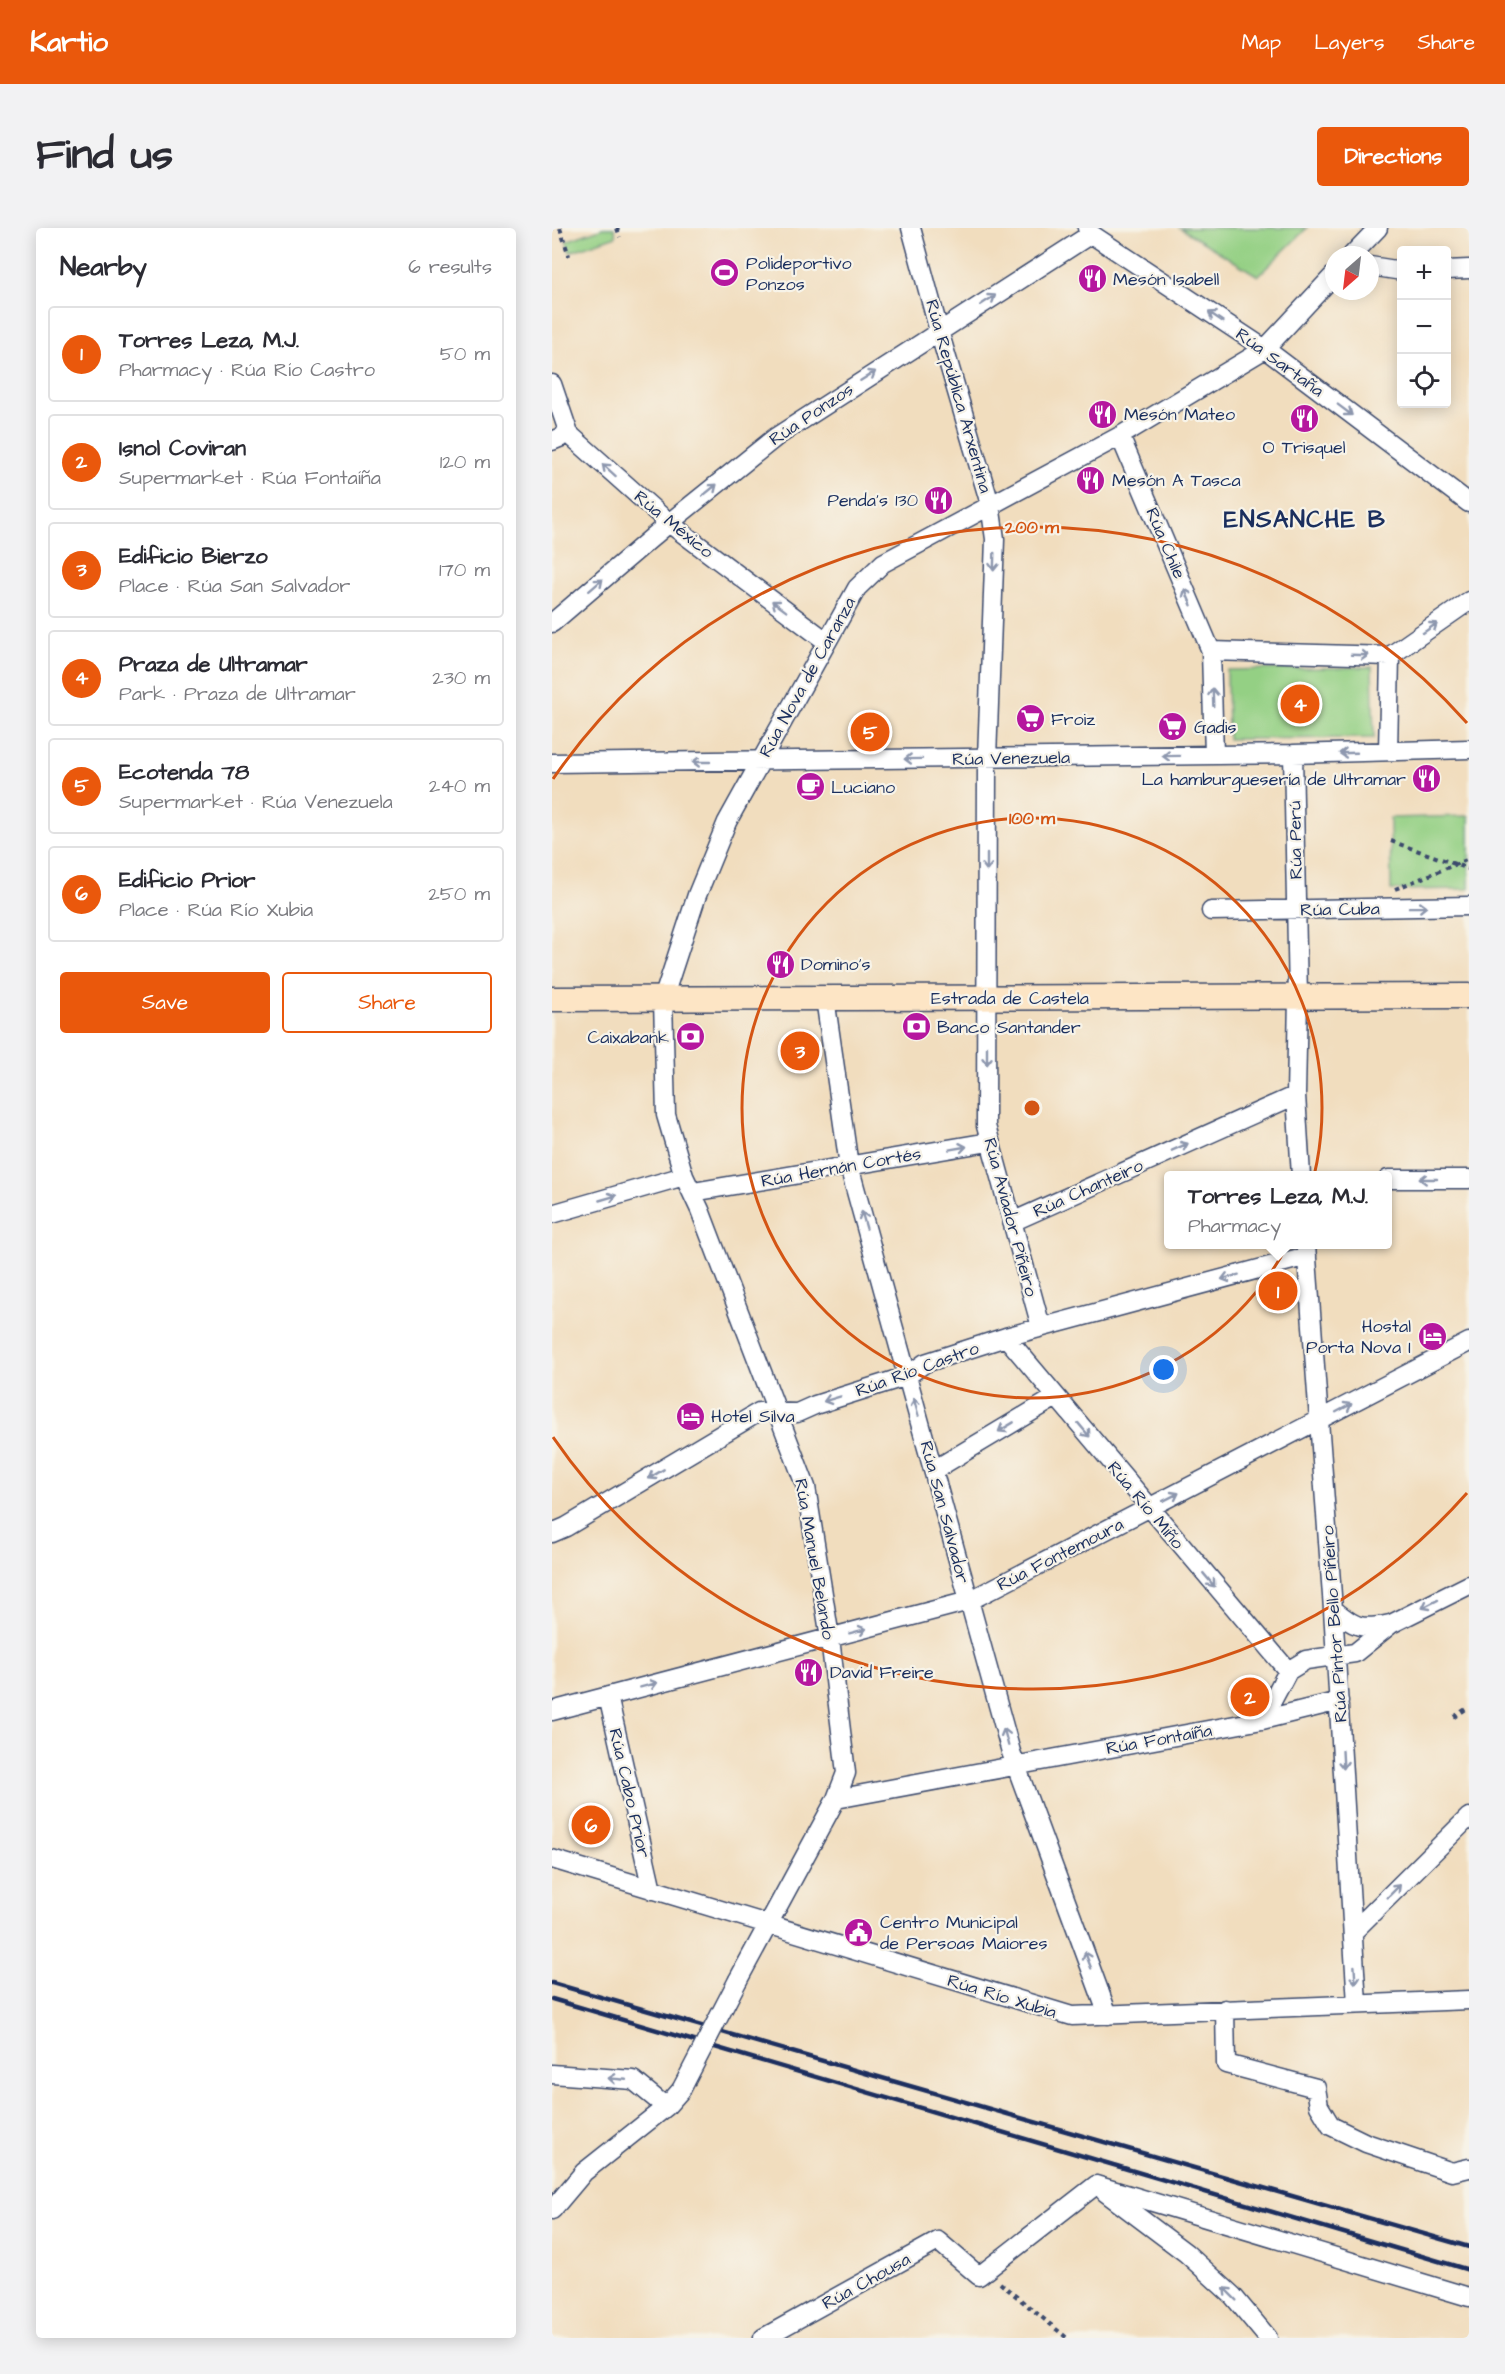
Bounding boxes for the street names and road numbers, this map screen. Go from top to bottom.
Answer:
street label: Rúa República Arxentina [919,296,998,496]
street label: Rúa Sartaña [1230,322,1329,403]
street label: Rúa Ponzos [764,377,858,452]
street label: Rúa México [629,485,719,564]
street label: Rúa Chile [1139,504,1192,583]
street label: Rúa Nova de Caranza [753,593,862,762]
street label: Rúa Venezuela [952,745,1070,772]
street label: Rúa Perú [1282,800,1309,880]
street label: Rúa Cuba [1300,896,1380,923]
street label: Estrada de Castela [931,986,1089,1011]
street label: Rúa Aviador Piñeiro [977,1135,1044,1299]
street label: Rúa Hernán Cortés [759,1141,923,1194]
street label: Rúa Chanteiro [1029,1153,1147,1224]
street label: Rúa Río Castro [852,1336,982,1403]
street label: Rúa San Salvador [913,1438,976,1586]
street label: Rúa Río Miño [1101,1456,1190,1555]
street label: Rúa Manuel Belando [788,1477,841,1642]
street label: Rúa Fontemoura [992,1512,1128,1597]
street label: Rúa Pintor Bello Piñeiro [1315,1525,1354,1723]
street label: Rúa Fontaíña [1104,1718,1214,1761]
street label: Rúa Cabo Prior [603,1726,657,1860]
street label: Rúa Río Xubia [944,1968,1060,2025]
street label: Rúa Chousa [818,2247,915,2316]

